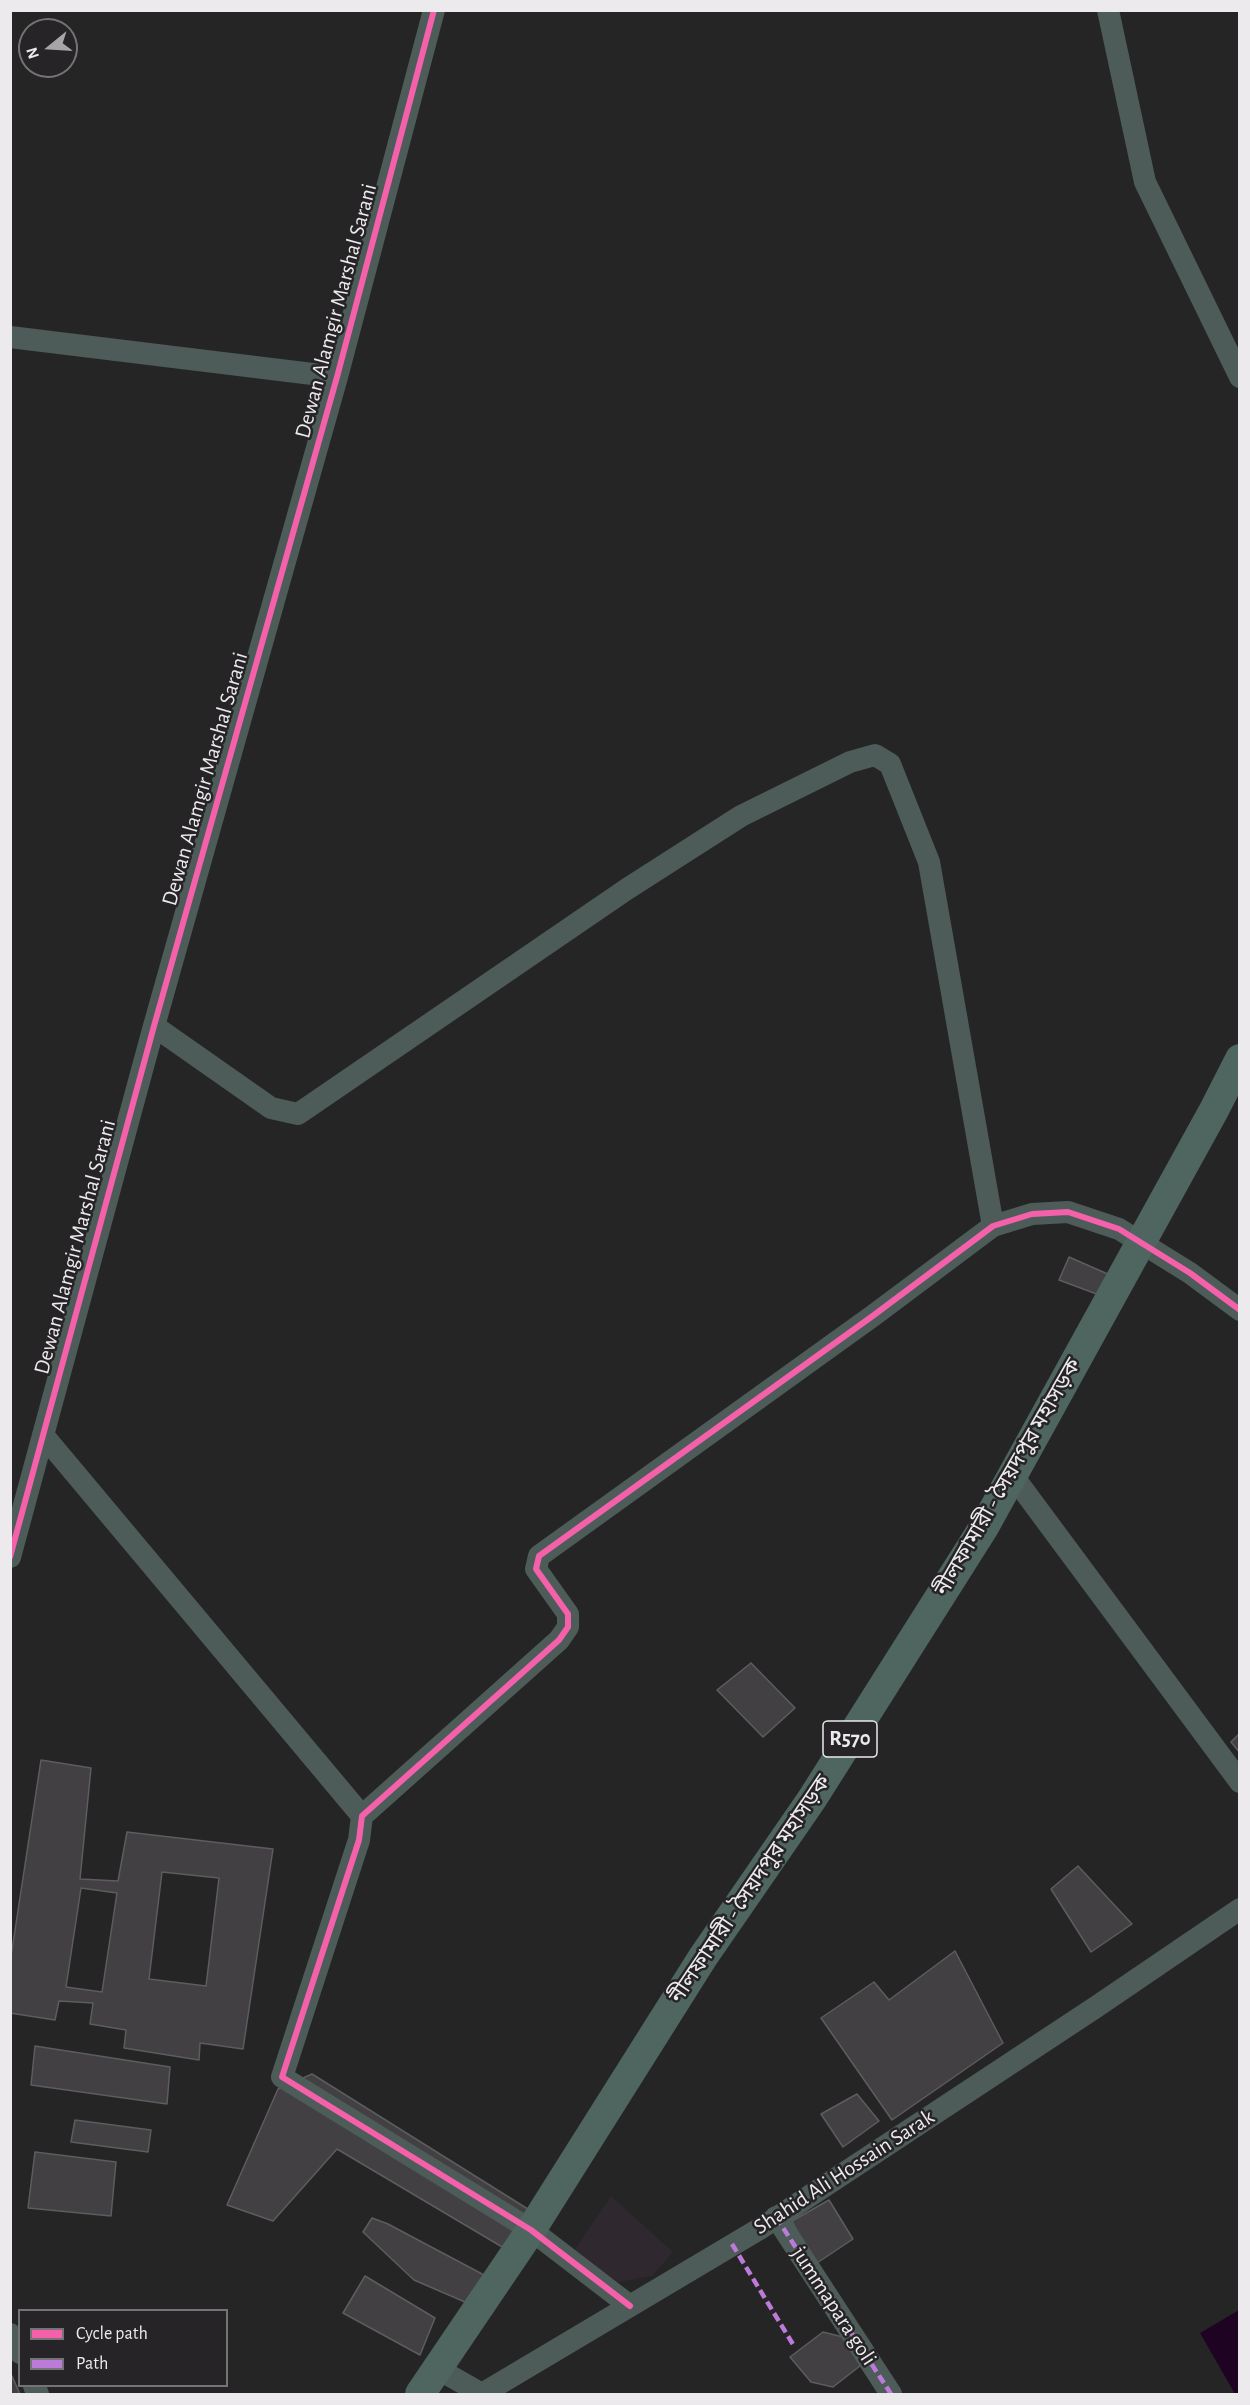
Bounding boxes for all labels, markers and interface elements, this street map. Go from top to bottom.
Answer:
north arrow [18,18,78,78]
text: N [23,45,42,61]
street label: Dewan Alamgir Marshal Sarani [289,181,383,441]
street label: Dewan Alamgir Marshal Sarani [156,649,254,909]
street label: Dewan Alamgir Marshal Sarani [28,1117,122,1377]
street label: নীলফামারী - সৈয়দপুর মহাসড়ক [929,1354,1087,1600]
road number: R570 [823,1721,877,1757]
street label: নীলফামারী - সৈয়দপুর মহাসড়ক [664,1770,836,2008]
street label: Shahid Ali Hossain Sarak [749,2104,939,2240]
street label: jummapara goli [786,2242,882,2370]
legend [18,2309,228,2387]
text: Cycle path [76,2325,148,2343]
text: Path [76,2355,108,2373]

